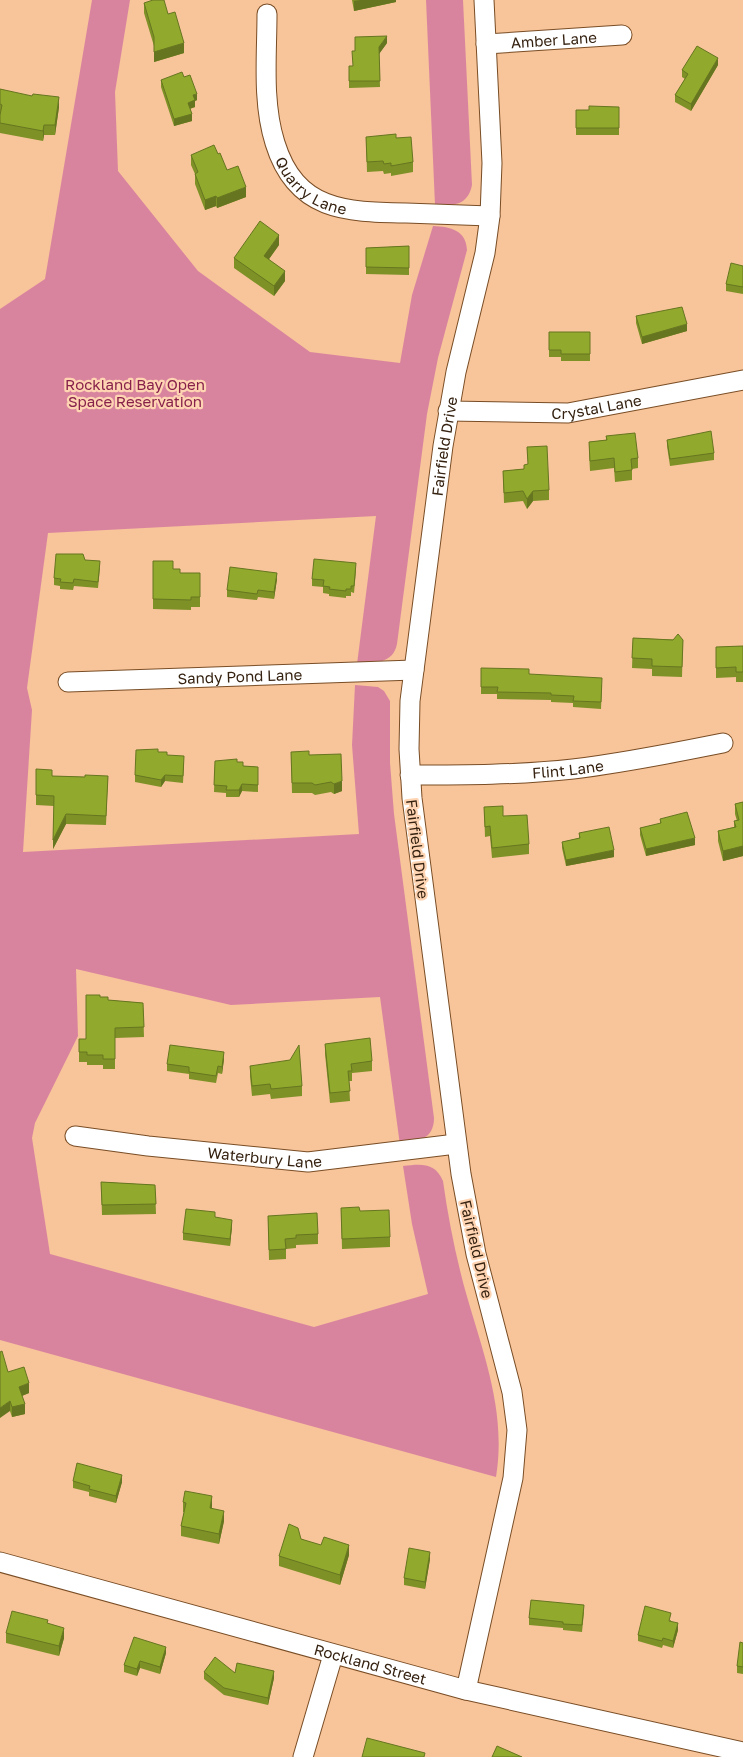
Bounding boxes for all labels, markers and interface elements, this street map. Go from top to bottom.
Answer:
street label: Amber Lane [510,28,598,51]
street label: Quarry Lane [272,153,349,218]
park label: Rockland Bay Open Space Reservation [65,375,205,410]
street label: Crystal Lane [551,390,643,422]
street label: Fairfield Drive [428,395,461,497]
street label: Sandy Pond Lane [177,665,303,687]
street label: Flint Lane [531,756,605,781]
street label: Fairfield Drive [403,798,433,900]
street label: Waterbury Lane [207,1143,323,1171]
street label: Fairfield Drive [457,1198,497,1300]
street label: Rockland Street [312,1640,428,1688]

